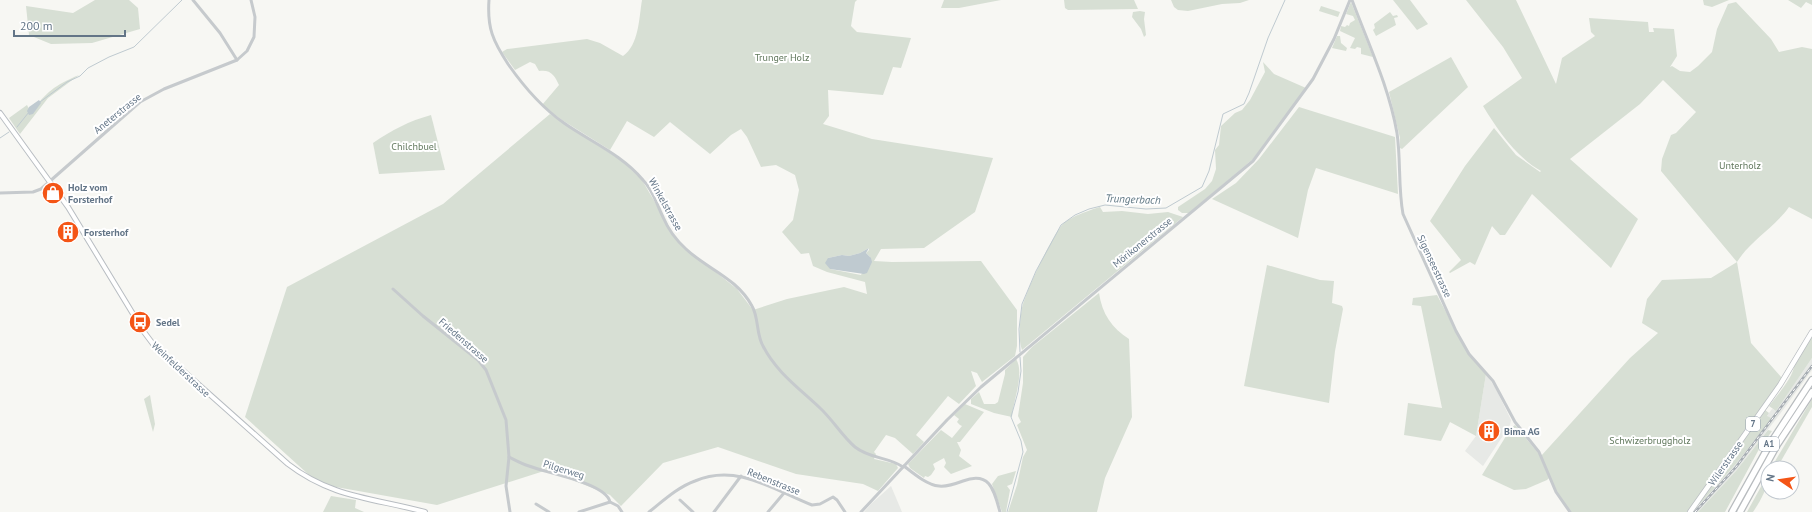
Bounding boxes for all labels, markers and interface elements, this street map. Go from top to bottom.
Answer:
scale bar [14,12,125,38]
text: 200 m [20,18,53,33]
park label: Trunger Holz [755,51,809,64]
street label: Aneterstrasse [91,90,144,137]
park label: Chilchbuel [391,140,437,153]
park label: Unterholz [1719,159,1761,172]
street label: Winkelstrasse [646,175,685,233]
shop icon: Holz vom Forsterhof [40,180,66,206]
place label: Holz vom Forsterhof [68,181,113,206]
water label: Trungerbach [1105,191,1161,207]
street label: Mörikonerstrasse [1110,214,1175,270]
building icon: Forsterhof [55,219,81,245]
place label: Forsterhof [84,226,129,239]
street label: Sigenseestrasse [1414,233,1455,300]
bus stop icon: Sedel [127,309,153,335]
street label: Friedenstrasse [436,315,491,366]
place label: Sedel [156,316,180,329]
street label: Weinfelderstrasse [149,339,213,400]
road number: 7 [1746,417,1760,431]
building icon: Bima AG [1476,418,1502,444]
place label: Bima AG [1504,425,1540,438]
park label: Schwizerbruggholz [1609,434,1691,447]
road number: A1 [1759,437,1779,451]
street label: Wilerstrasse [1705,438,1746,488]
street label: Pilgerweg [542,457,586,482]
north arrow [1760,460,1800,500]
street label: Rebenstrasse [745,465,802,498]
text: N [1763,473,1778,483]

